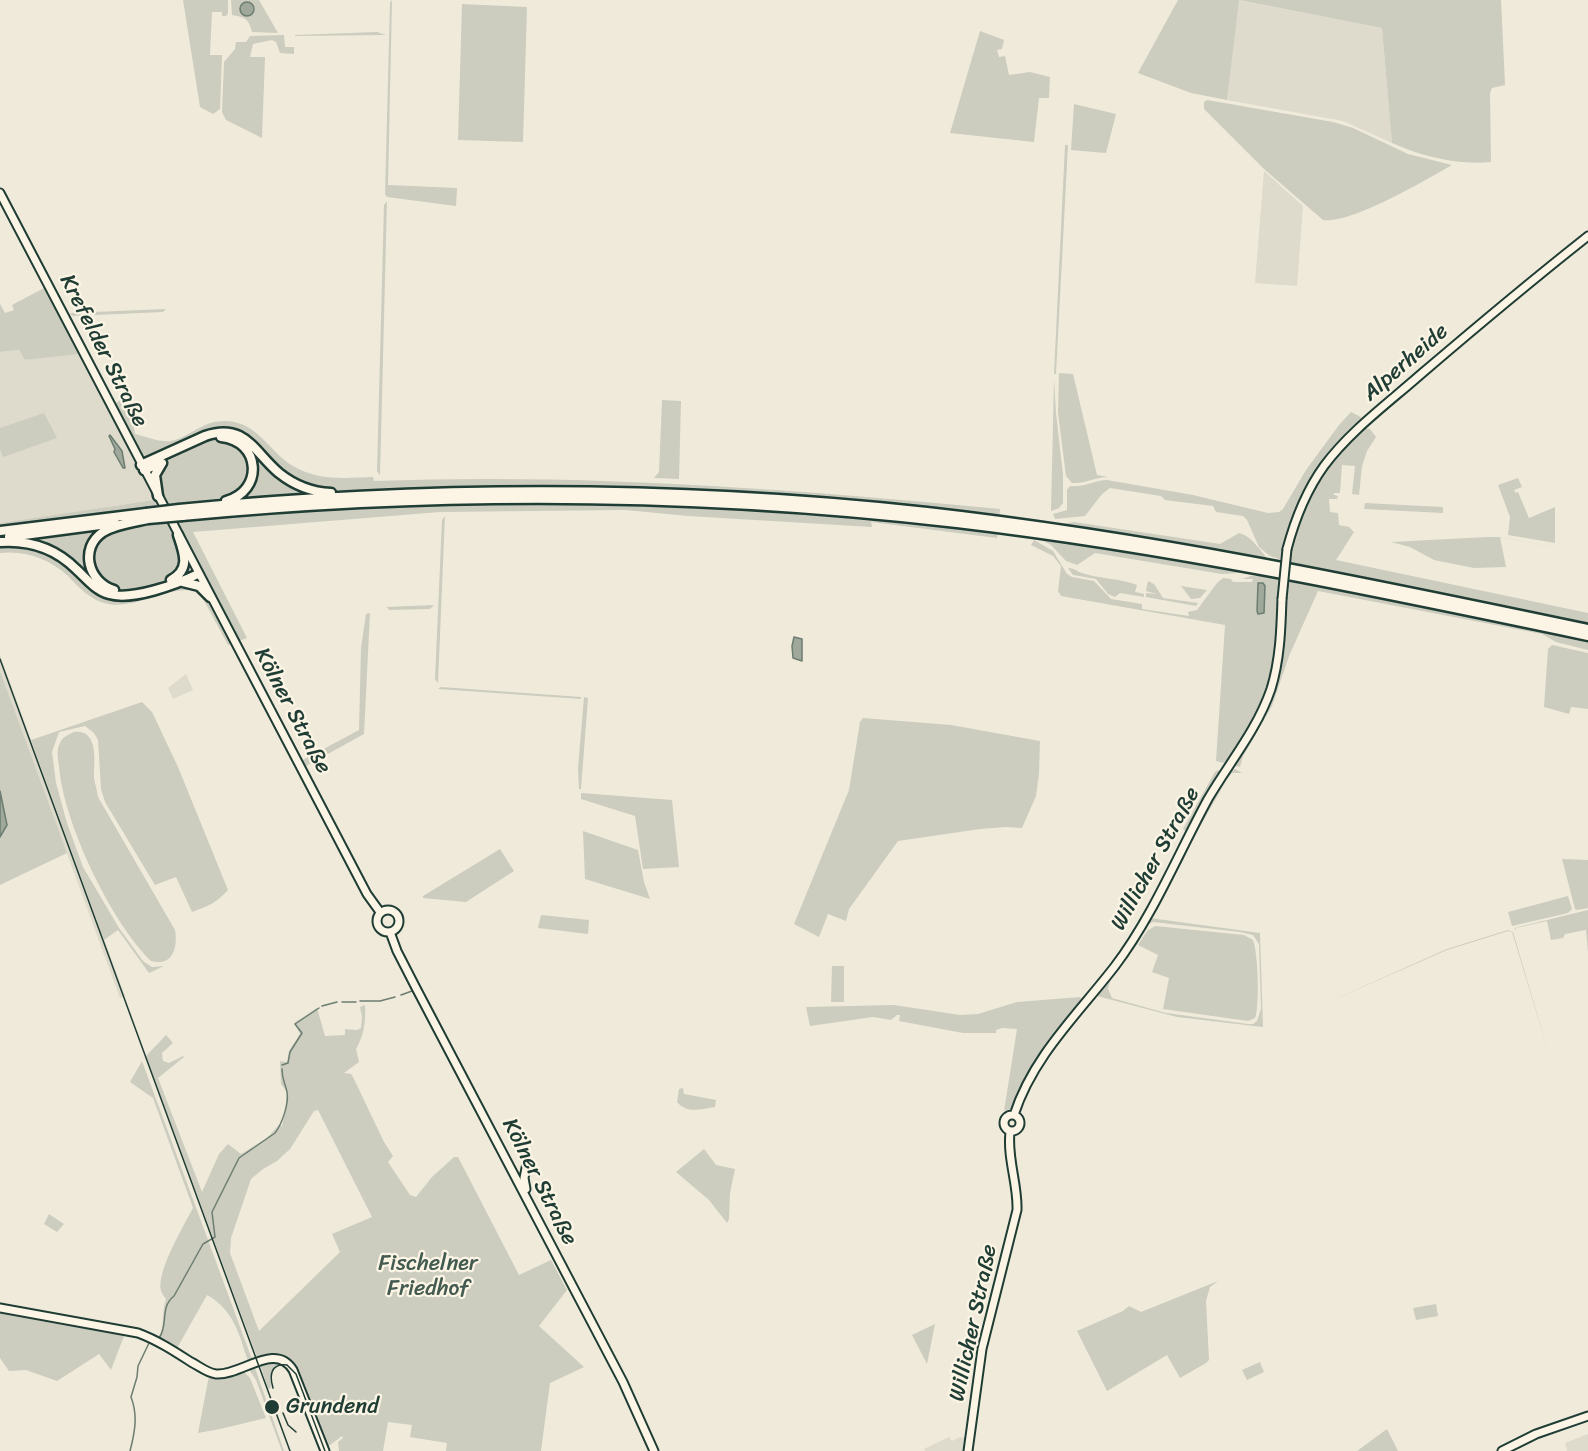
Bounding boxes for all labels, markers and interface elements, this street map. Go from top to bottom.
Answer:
street label: Krefelder Straße [53,270,153,432]
street label: Alperheide [1358,319,1454,407]
street label: Kölner Straße [248,644,336,778]
street label: Willicher Straße [1106,783,1206,935]
street label: Kölner Straße [496,1114,582,1250]
street label: Willicher Straße [945,1242,1003,1404]
park label: Fischelner Friedhof [378,1251,478,1302]
place label: Grundend [286,1394,379,1420]
marker: Grundend [263,1398,281,1416]

